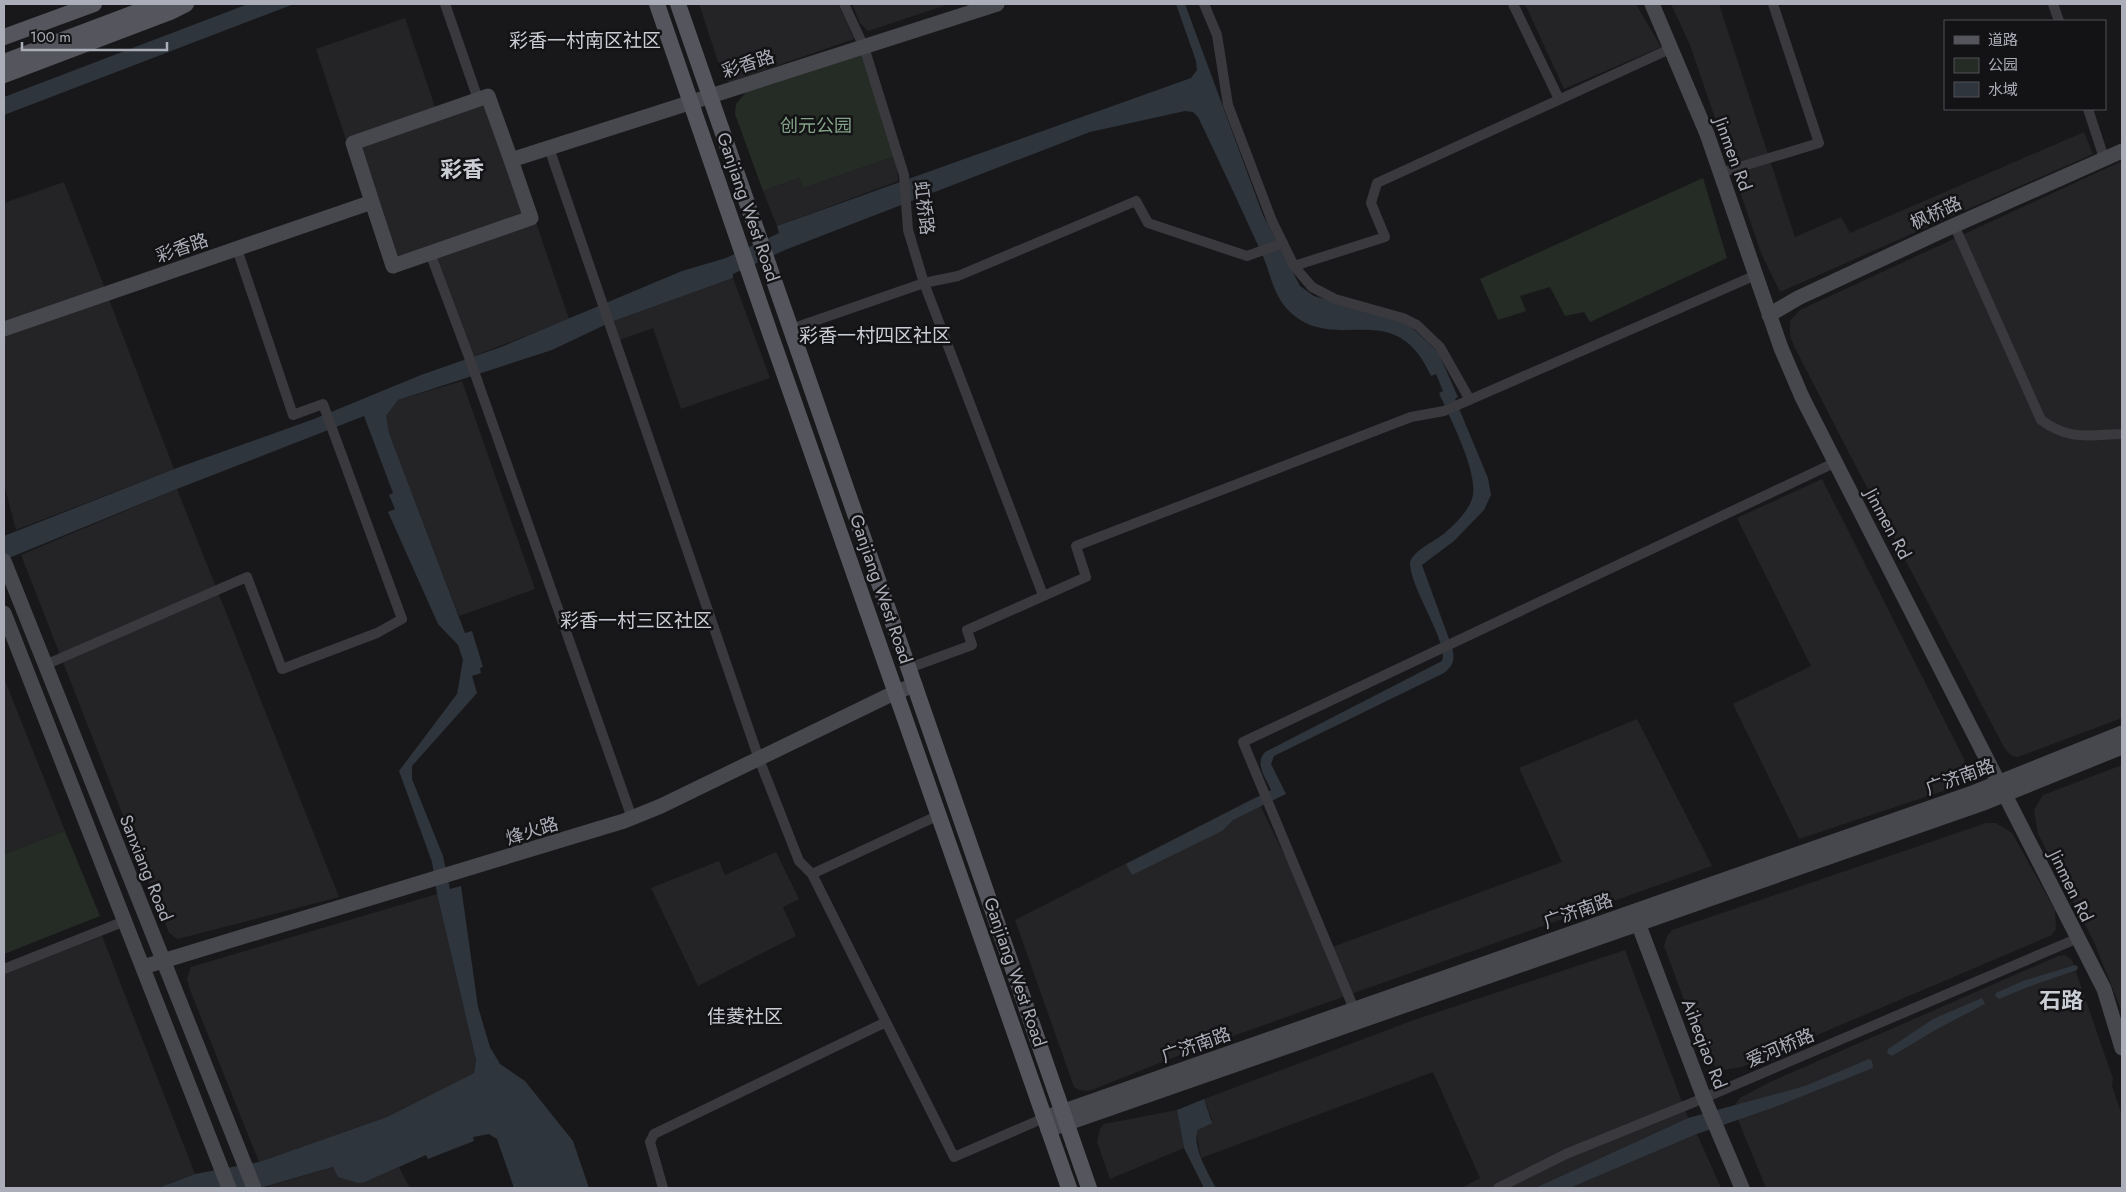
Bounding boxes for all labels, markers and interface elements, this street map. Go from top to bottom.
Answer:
scale bar [22,20,168,52]
legend [1944,20,2106,110]
text: 100 m [30,26,71,48]
district label: 彩香一村南区社区 [509,27,661,54]
text: 道路 [1988,29,2018,51]
street label: 彩香路 [718,43,778,85]
text: 公园 [1988,54,2018,76]
text: 水域 [1988,79,2018,101]
street label: Jinmen Rd [1707,112,1758,195]
park label: 创元公园 [780,113,852,139]
street label: Ganjiang West Road [710,129,786,285]
district label: 彩香 [440,153,484,185]
street label: 虹桥路 [908,180,940,236]
street label: 枫桥路 [1906,190,1966,236]
street label: 彩香路 [152,227,212,269]
district label: 彩香一村四区社区 [799,322,951,349]
street label: Jinmen Rd [1858,482,1918,564]
street label: Ganjiang West Road [843,511,919,667]
district label: 彩香一村三区社区 [560,607,712,634]
street label: 广济南路 [1922,752,1998,802]
street label: Sanxiang Road [113,811,179,925]
street label: 烽火路 [502,811,562,851]
street label: Jinmen Rd [2042,844,2100,926]
street label: 广济南路 [1540,887,1616,935]
street label: Ganjiang West Road [977,894,1053,1050]
district label: 石路 [2039,984,2083,1016]
street label: Aiheqiao Rd [1675,995,1733,1093]
district label: 佳菱社区 [707,1003,783,1030]
street label: 广济南路 [1158,1021,1234,1069]
street label: 爱河桥路 [1742,1022,1818,1074]

